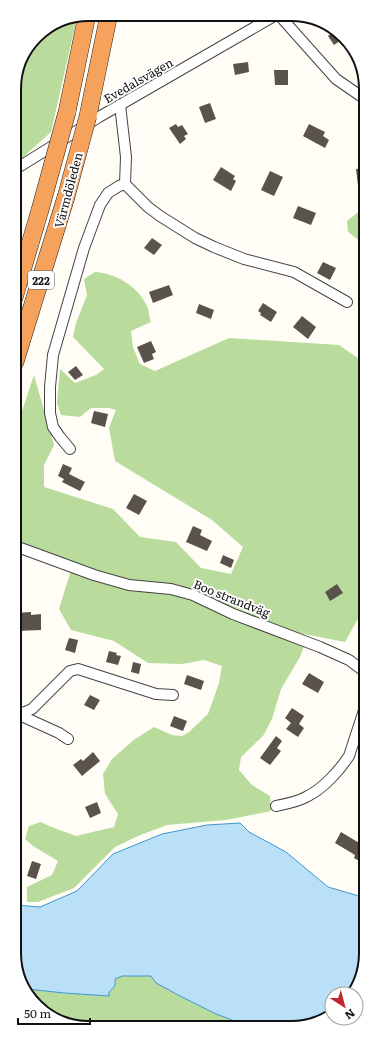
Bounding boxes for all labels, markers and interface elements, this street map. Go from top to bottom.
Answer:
street label: Evedalsvägen [100,53,176,107]
street label: Värmdöleden [49,150,87,230]
road number: 222 [28,271,54,289]
street label: Boo strandväg [191,574,273,622]
north arrow [324,986,364,1026]
scale bar [18,1000,90,1026]
text: 50 m [24,1004,51,1022]
text: N [342,1006,359,1024]

